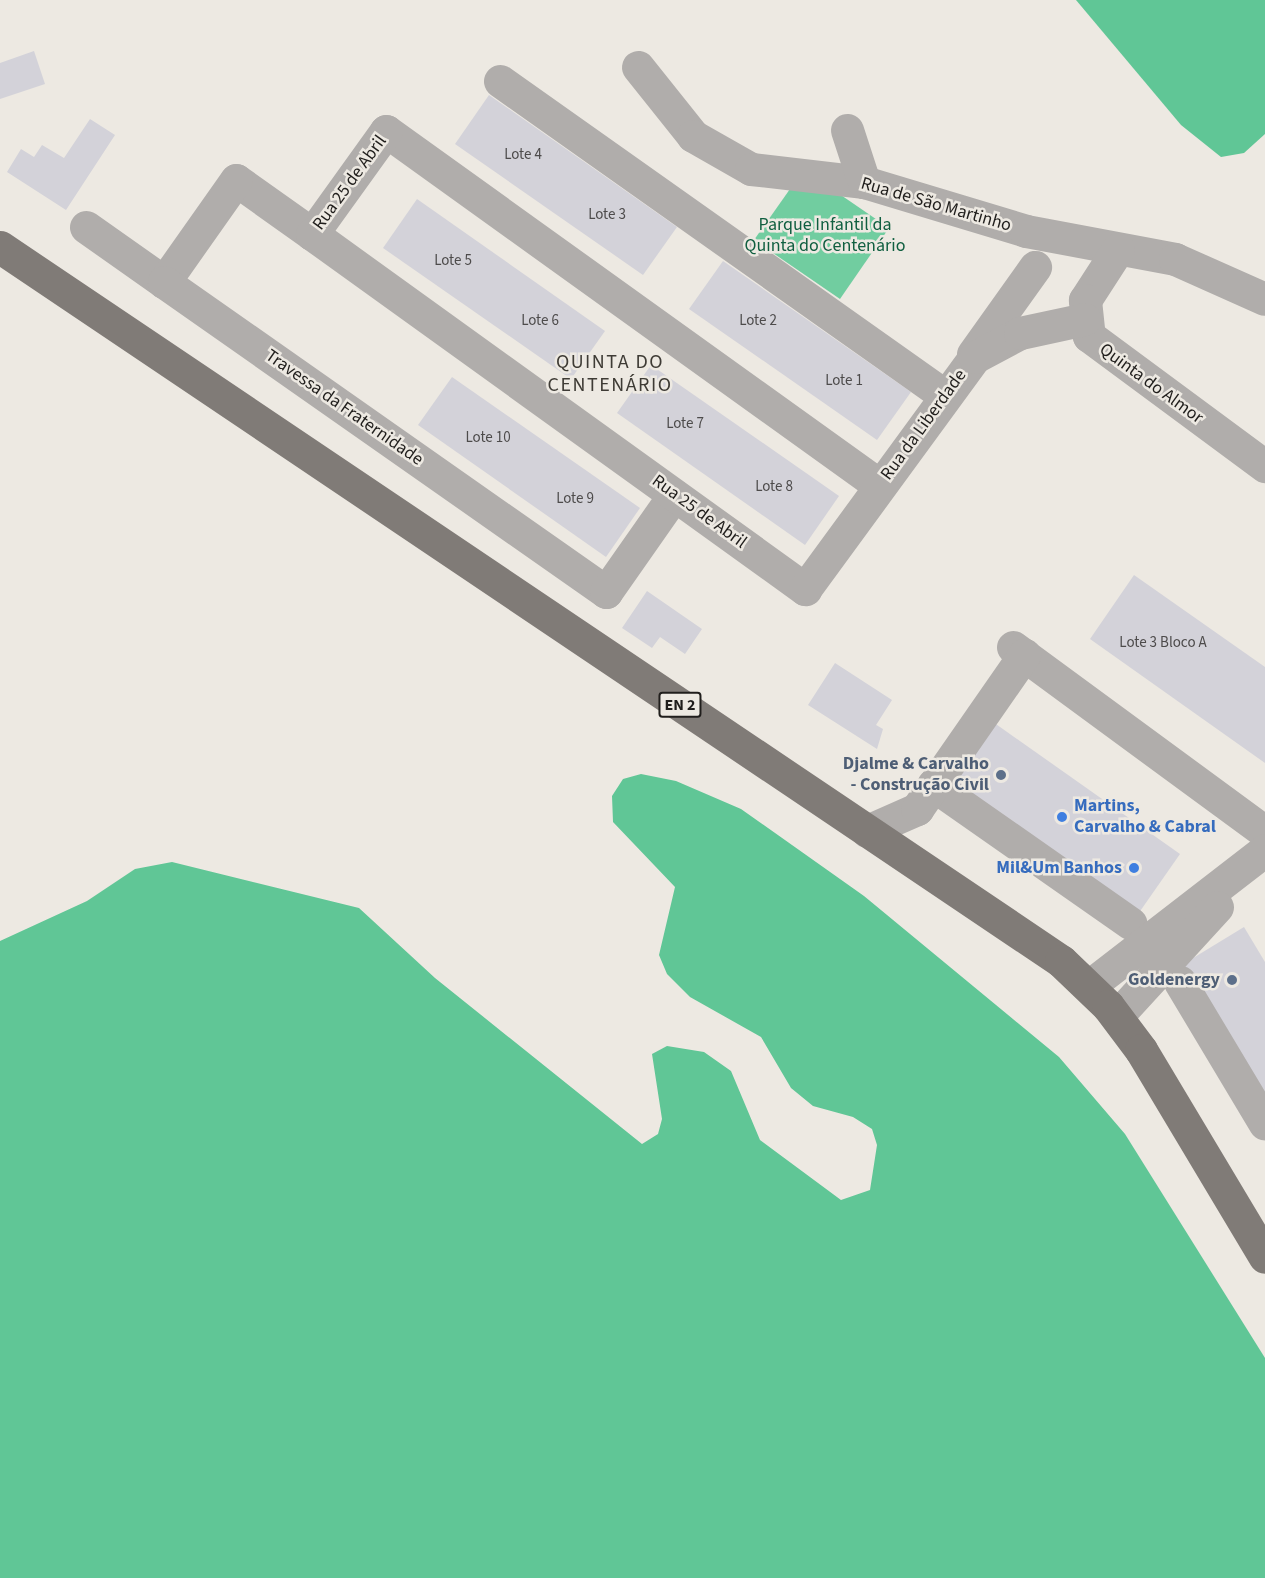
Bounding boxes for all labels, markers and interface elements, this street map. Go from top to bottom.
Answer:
street label: Rua 25 de Abril [308,131,392,235]
house number: Lote 4 [504,146,542,164]
street label: Rua de São Martinho [858,173,1014,237]
house number: Lote 3 [588,206,626,224]
park label: Parque Infantil da Quinta do Centenário [745,215,905,258]
house number: Lote 5 [434,252,472,270]
house number: Lote 6 [521,312,559,330]
house number: Lote 2 [739,312,777,330]
street label: Quinta do Almor [1095,339,1207,429]
street label: Travessa da Fraternidade [261,345,427,471]
district label: QUINTA DO CENTENÁRIO [548,350,672,397]
street label: Rua da Liberdade [877,365,971,485]
house number: Lote 1 [825,372,863,390]
house number: Lote 7 [666,415,704,433]
house number: Lote 10 [465,429,511,447]
street label: Rua 25 de Abril [647,470,751,554]
house number: Lote 8 [755,478,793,496]
house number: Lote 9 [556,490,594,508]
house number: Lote 3 Bloco A [1119,634,1207,652]
road number: EN 2 [658,692,702,718]
place label: Djalme & Carvalho - Construção Civil [843,754,989,796]
marker: Djalme & Carvalho - Construção Civil [994,768,1008,782]
place label: Martins, Carvalho & Cabral [1074,796,1216,838]
marker: Martins, Carvalho & Cabral [1055,810,1069,824]
place label: Mil&Um Banhos [996,857,1122,879]
marker: Mil&Um Banhos [1127,861,1141,875]
place label: Goldenergy [1128,969,1220,991]
marker: Goldenergy [1225,973,1239,987]

